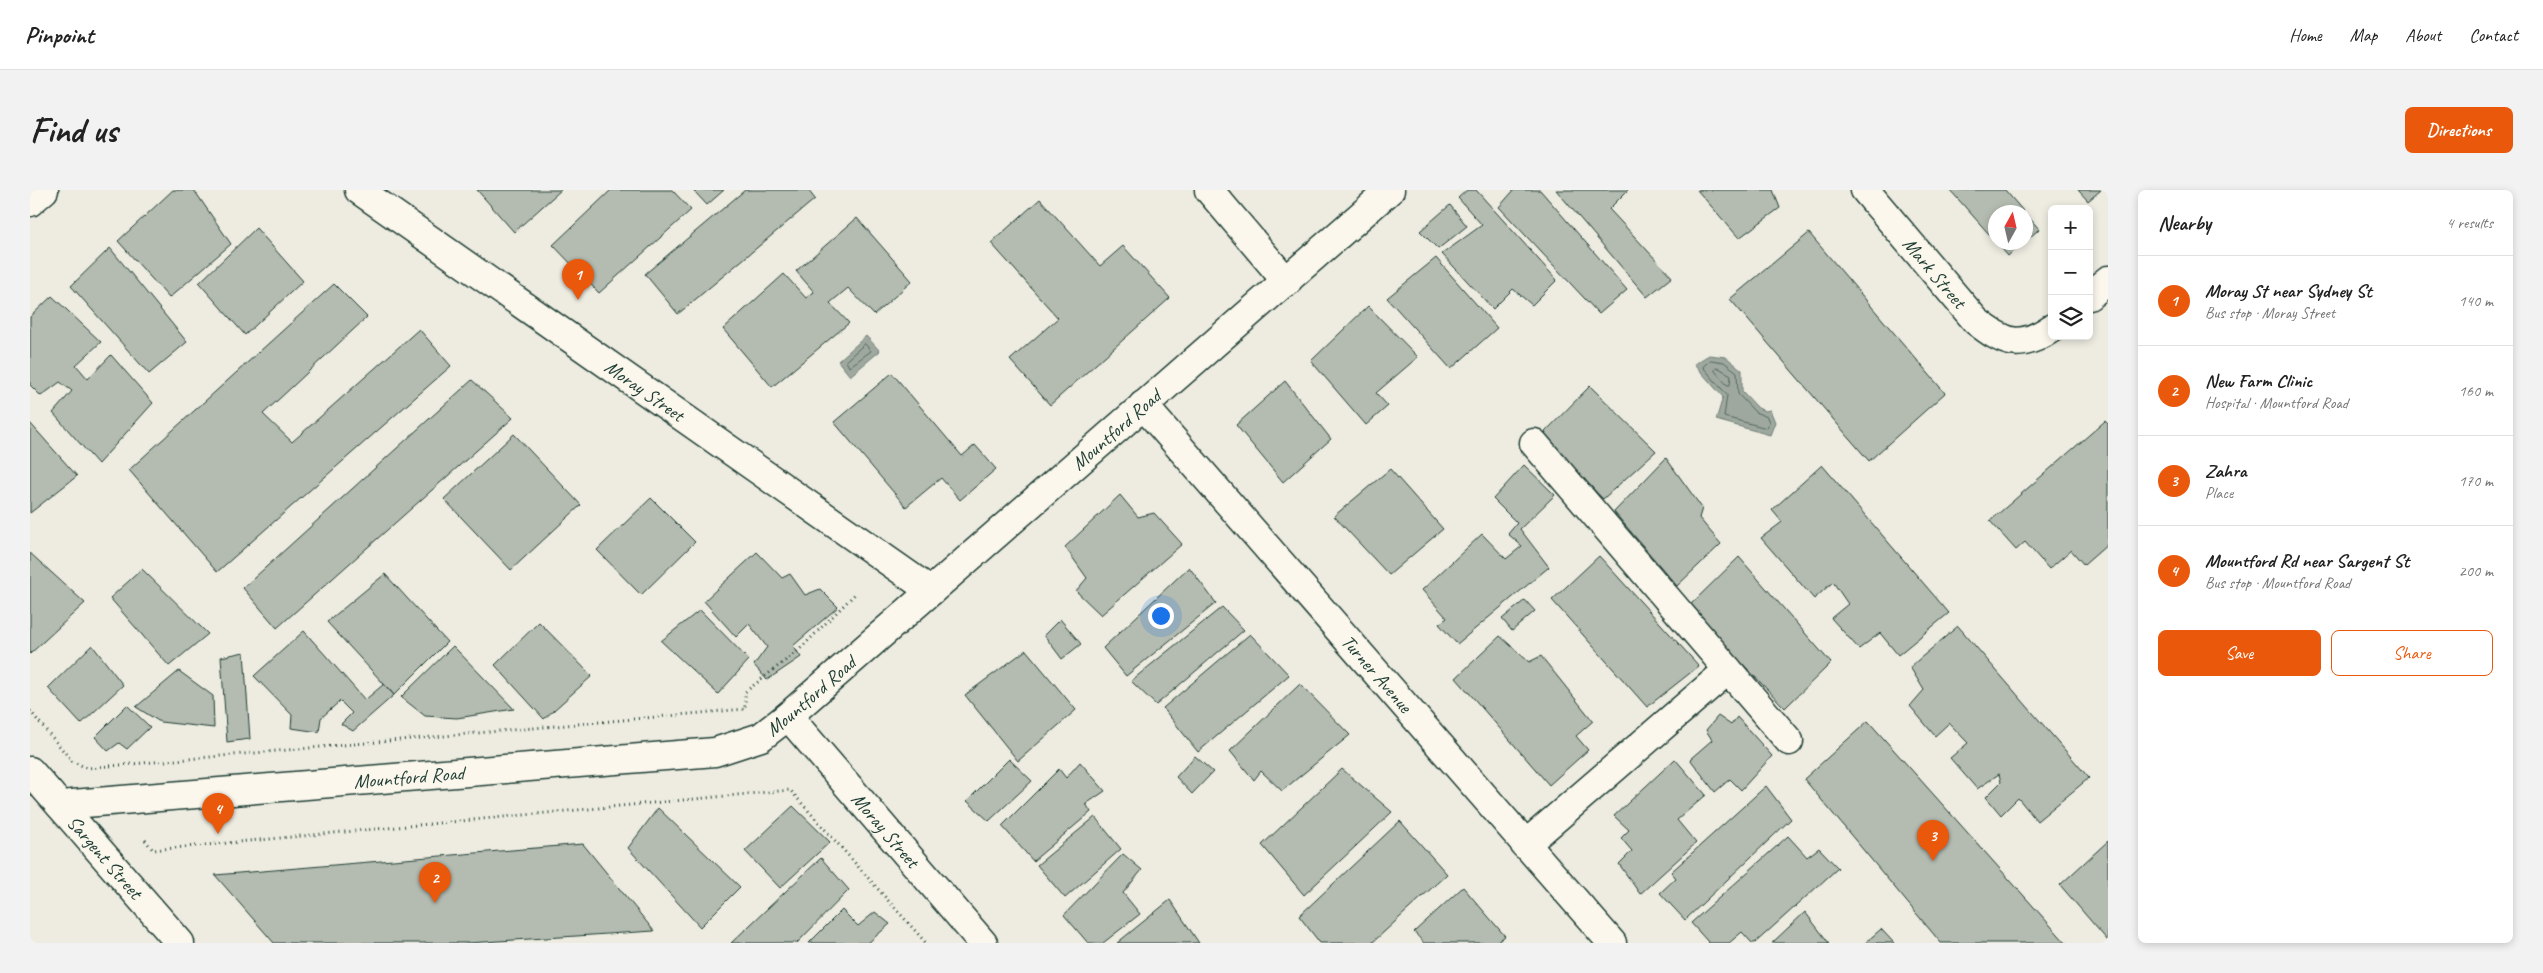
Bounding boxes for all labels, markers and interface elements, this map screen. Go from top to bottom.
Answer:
text: Pinpoint [25,20,94,50]
text: Home [2289,24,2322,46]
text: Map [2350,24,2377,46]
text: About [2405,24,2441,46]
text: Contact [2469,24,2518,46]
button: Directions [2405,107,2513,153]
text: Find us [30,108,117,153]
north arrow [1988,205,2033,250]
map controls [2048,205,2093,340]
button: + [2048,205,2093,250]
text: Nearby [2158,210,2211,236]
text: 4 results [2446,213,2493,233]
street label: Mark Street [1897,232,1973,315]
button: − [2048,250,2093,295]
pin: 1 [562,259,594,300]
text: Moray St near Sydney St [2205,279,2372,303]
text: 1 [2170,291,2178,311]
text: 140 m [2459,291,2493,311]
button: layers [2048,295,2093,340]
text: Bus stop · Moray Street [2205,303,2335,323]
street label: Moray Street [600,354,691,429]
text: New Farm Clinic [2205,369,2312,393]
text: 2 [2170,381,2178,401]
text: 160 m [2459,381,2493,401]
street label: Mountford Road [1066,382,1168,476]
text: Hospital · Mountford Road [2205,393,2348,413]
text: Zahra [2205,459,2247,483]
text: 3 [2170,471,2178,491]
text: 170 m [2459,471,2493,491]
text: Place [2205,483,2233,503]
text: Mountford Rd near Sargent St [2205,549,2409,573]
text: 4 [2170,561,2178,581]
text: 200 m [2459,561,2493,581]
text: Bus stop · Mountford Road [2205,573,2350,593]
your location [1148,603,1174,629]
street label: Turner Avenue [1336,629,1418,719]
button: Save [2158,630,2321,676]
button: Share [2331,630,2493,676]
street label: Mountford Road [761,649,863,742]
street label: Mountford Road [353,760,468,794]
street label: Moray Street [846,787,926,875]
pin: 4 [202,793,234,834]
street label: Sargent Street [61,810,149,906]
pin: 3 [1917,820,1949,861]
pin: 2 [419,862,451,903]

